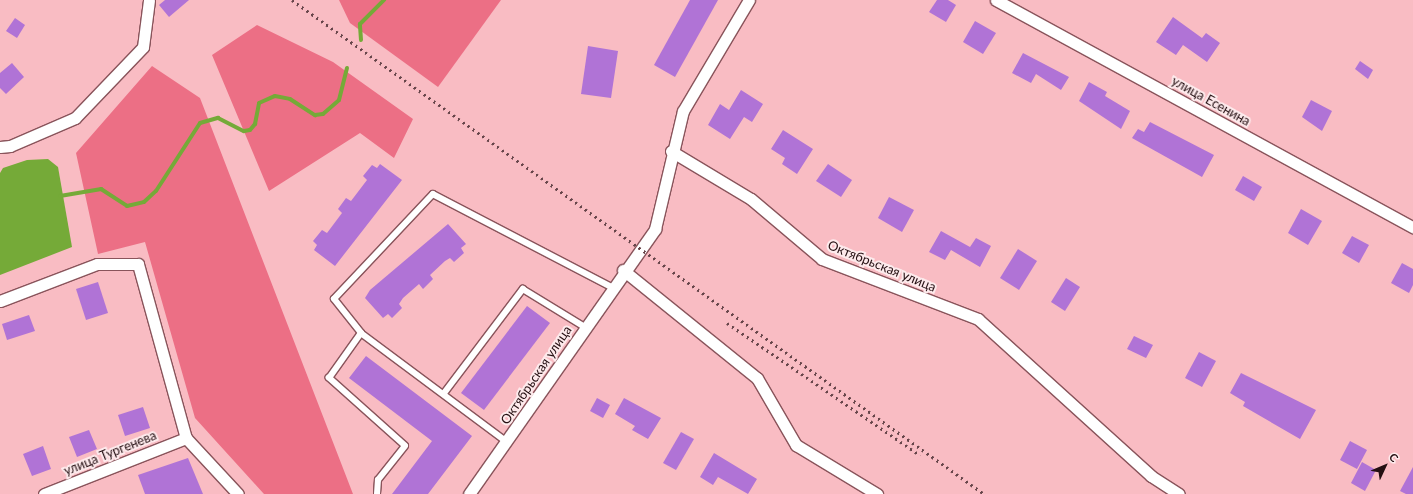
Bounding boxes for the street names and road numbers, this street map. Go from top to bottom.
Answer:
street label: улица Есенина [1169,73,1253,129]
street label: Октябрьская улица [826,237,938,295]
street label: Октябрьская улица [497,323,575,427]
street label: улица Тургенева [61,427,159,479]

